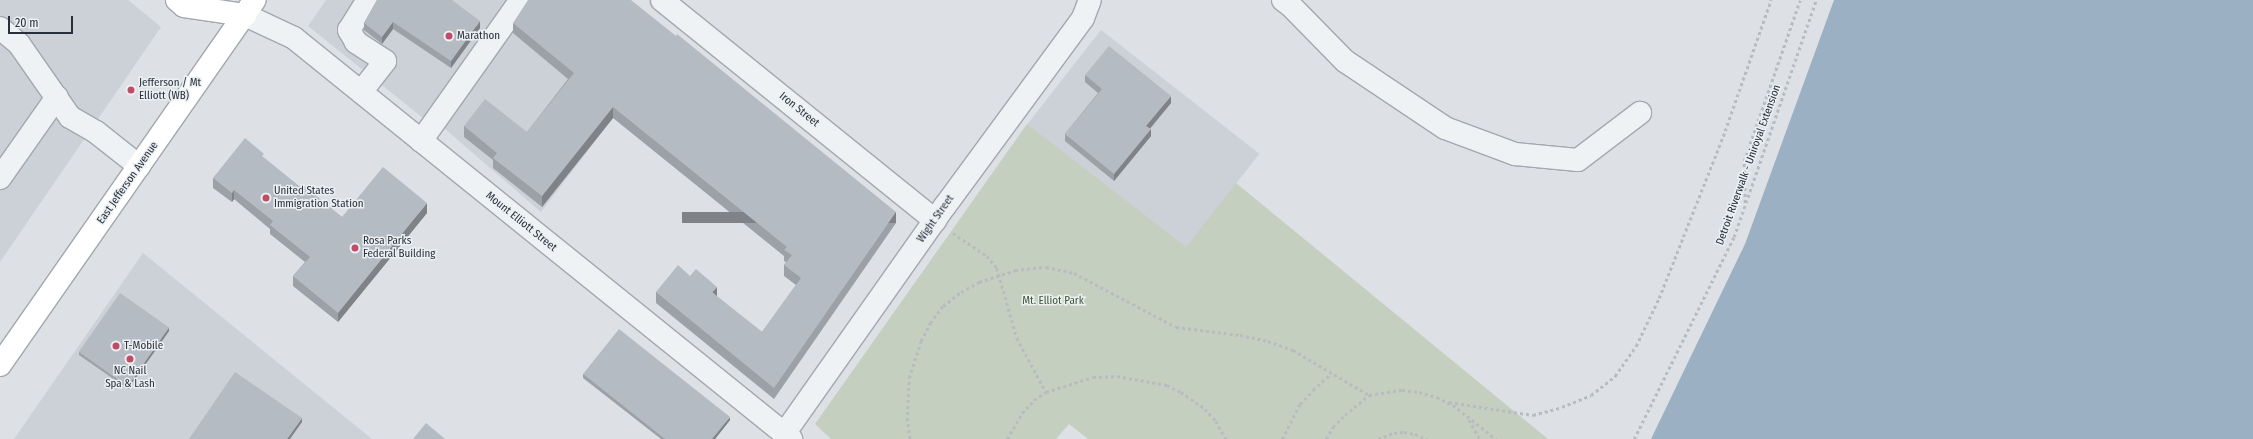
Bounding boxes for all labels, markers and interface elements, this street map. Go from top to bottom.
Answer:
scale bar [10,8,75,34]
text: 20 m [15,16,39,30]
place label: Marathon [457,29,500,43]
marker: Marathon [444,31,454,41]
place label: Jefferson / Mt Elliott (WB) [139,77,201,103]
street label: Detroit Riverwalk - Uniroyal Extension [1714,83,1784,247]
marker: Jefferson / Mt Elliott (WB) [126,85,136,95]
street label: Iron Street [776,90,822,130]
street label: East Jefferson Avenue [95,139,161,227]
place label: United States Immigration Station [274,185,363,211]
street label: Mount Elliott Street [483,189,559,255]
marker: United States Immigration Station [261,193,271,203]
street label: Wight Street [915,193,957,245]
place label: Rosa Parks Federal Building [363,235,435,261]
marker: Rosa Parks Federal Building [350,243,360,253]
park label: Mt. Elliot Park [1022,294,1084,308]
place label: T-Mobile [124,339,163,353]
marker: T-Mobile [111,341,121,351]
marker: NC Nail Spa & Lash [125,354,135,364]
place label: NC Nail Spa & Lash [105,365,155,391]

